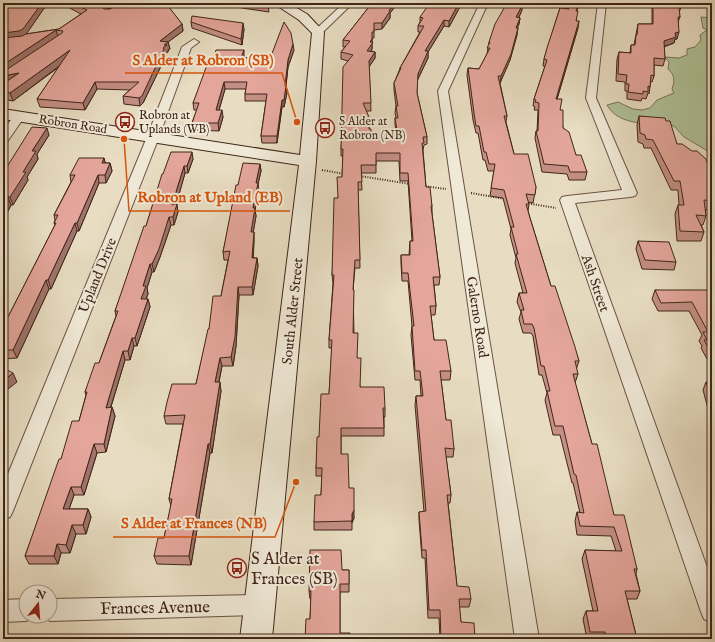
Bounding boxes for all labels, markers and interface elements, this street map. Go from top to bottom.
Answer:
callout: S Alder at Robron (SB) [125,46,282,73]
text: S Alder at Robron (SB) [132,51,274,70]
place label: Robron at Uplands (WB) [139,108,209,138]
bus stop icon: Robron at Uplands (WB) [114,111,136,133]
street label: Robron Road [38,112,109,137]
place label: S Alder at Robron (NB) [339,114,406,143]
bus stop icon: S Alder at Robron (NB) [314,117,336,139]
callout: Robron at Upland (EB) [129,184,290,211]
text: Robron at Upland (EB) [137,188,283,207]
street label: Upland Drive [75,235,121,316]
street label: Ash Street [577,251,613,315]
street label: South Alder Street [278,257,308,365]
street label: Galerno Road [462,275,492,360]
callout: S Alder at Frances (NB) [113,510,275,537]
text: S Alder at Frances (NB) [121,514,267,533]
place label: S Alder at Frances (SB) [251,549,338,590]
bus stop icon: S Alder at Frances (SB) [226,557,248,579]
north arrow [18,584,58,624]
text: N [33,587,48,604]
street label: Frances Avenue [100,597,210,620]

